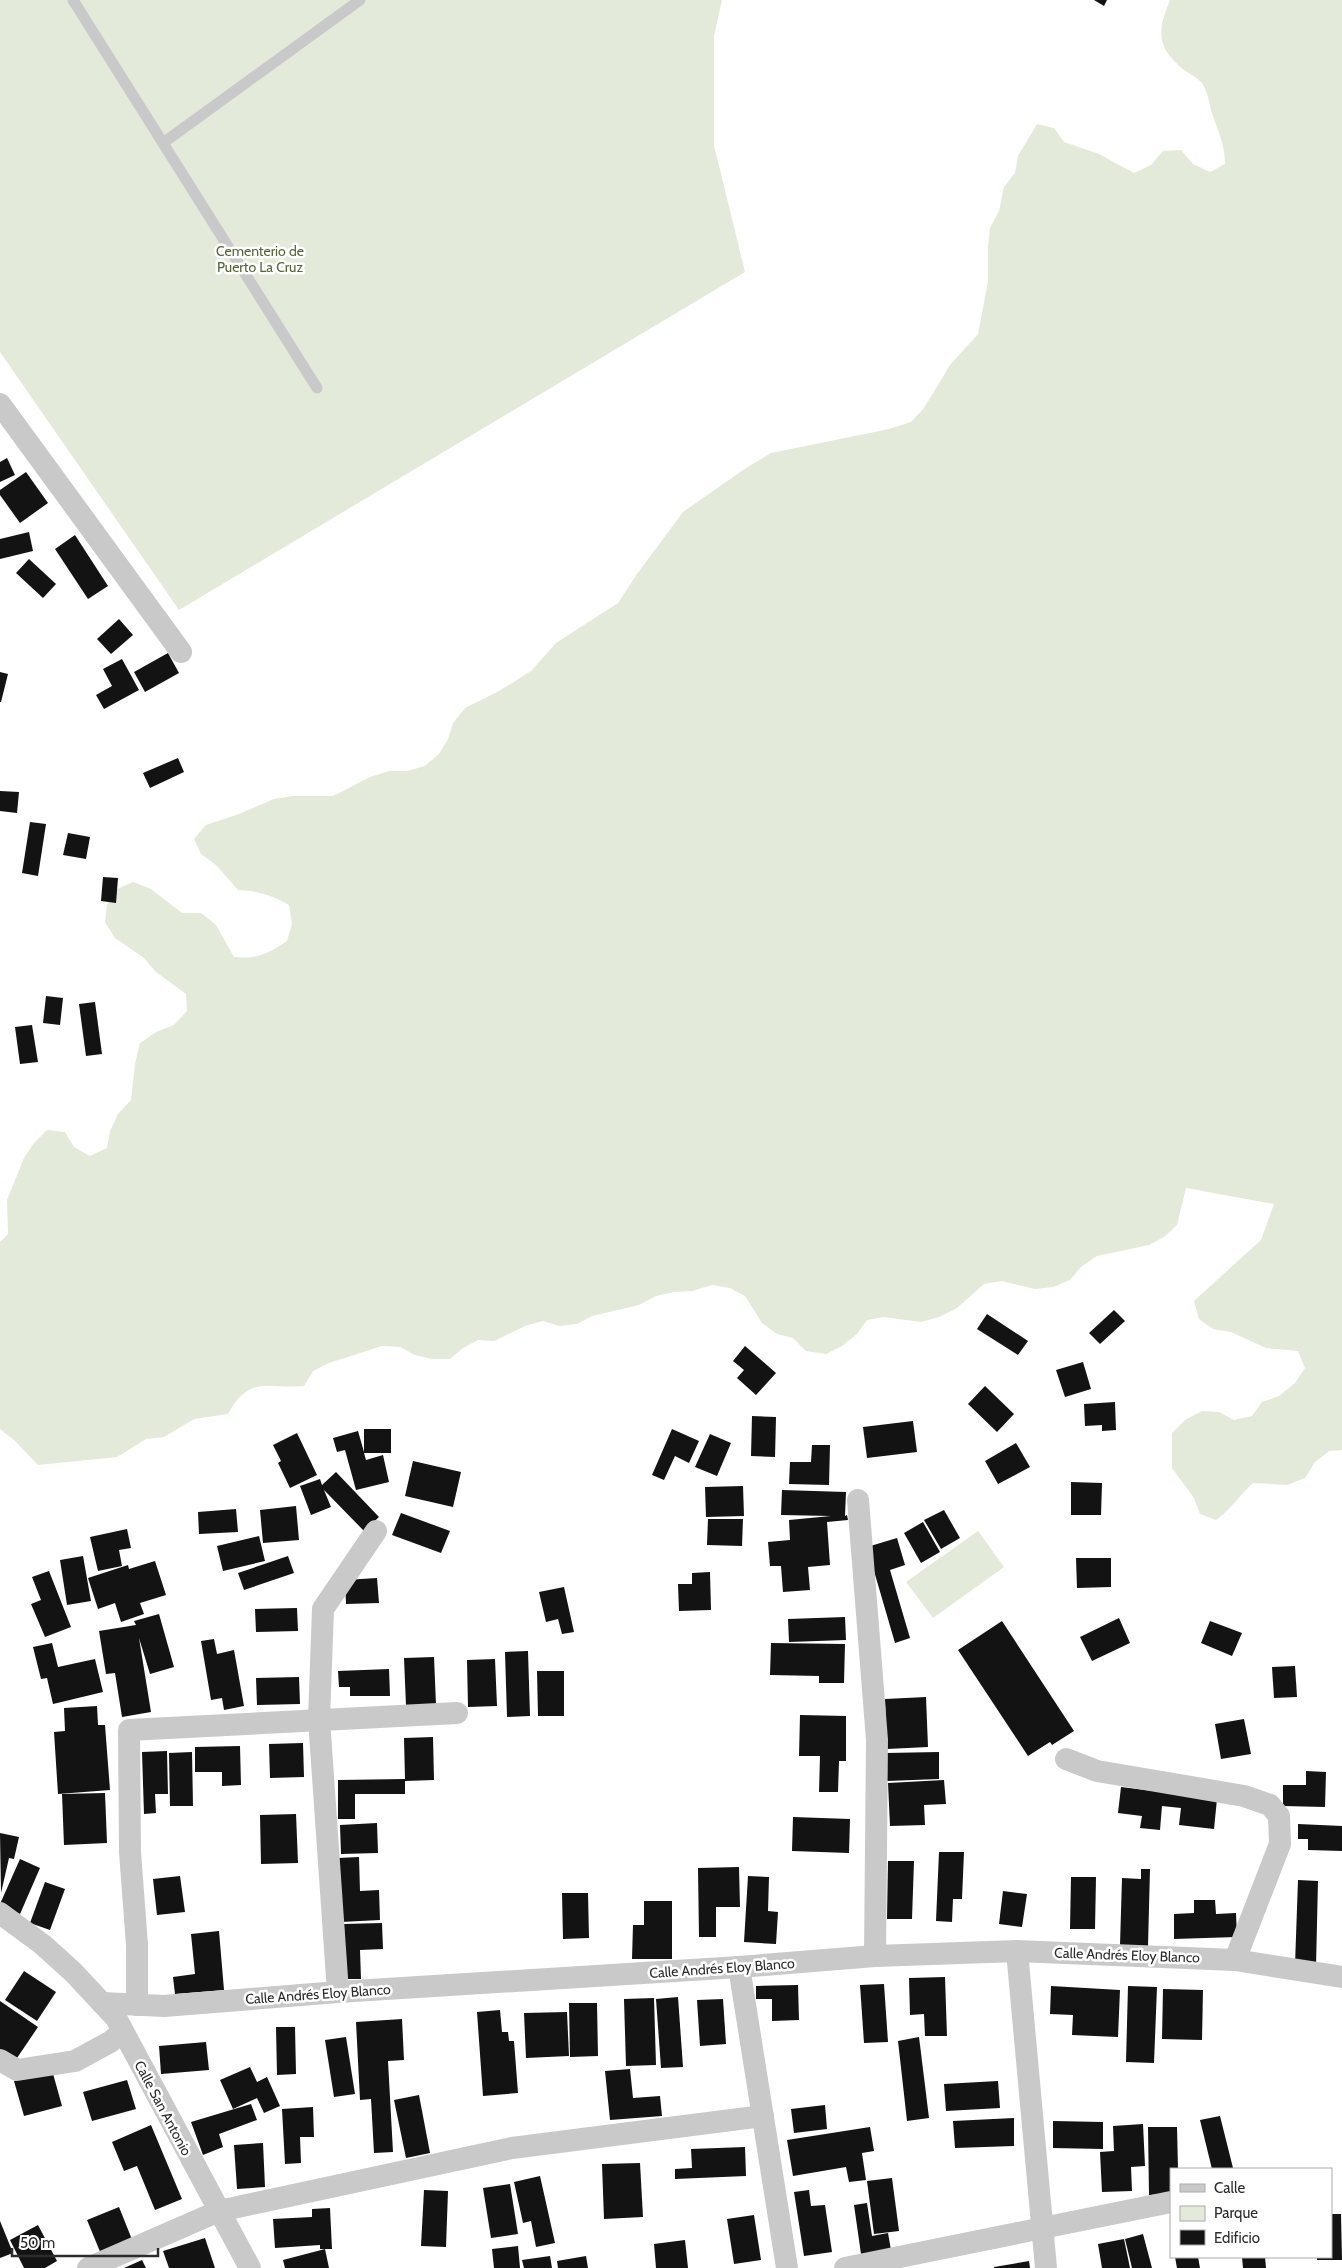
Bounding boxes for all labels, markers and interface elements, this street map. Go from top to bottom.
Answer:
park label: Cementerio de Puerto La Cruz [216,242,304,276]
street label: Calle Andrés Eloy Blanco [1054,1943,1200,1967]
street label: Calle Andrés Eloy Blanco [649,1954,796,1982]
street label: Calle Andrés Eloy Blanco [245,1980,392,2008]
street label: Calle San Antonio [130,2057,196,2159]
legend [1170,2168,1332,2258]
text: Calle [1214,2179,1245,2197]
text: Parque [1214,2204,1258,2222]
scale bar [12,2226,159,2258]
text: Edificio [1214,2229,1260,2247]
text: 50 m [20,2234,55,2252]

